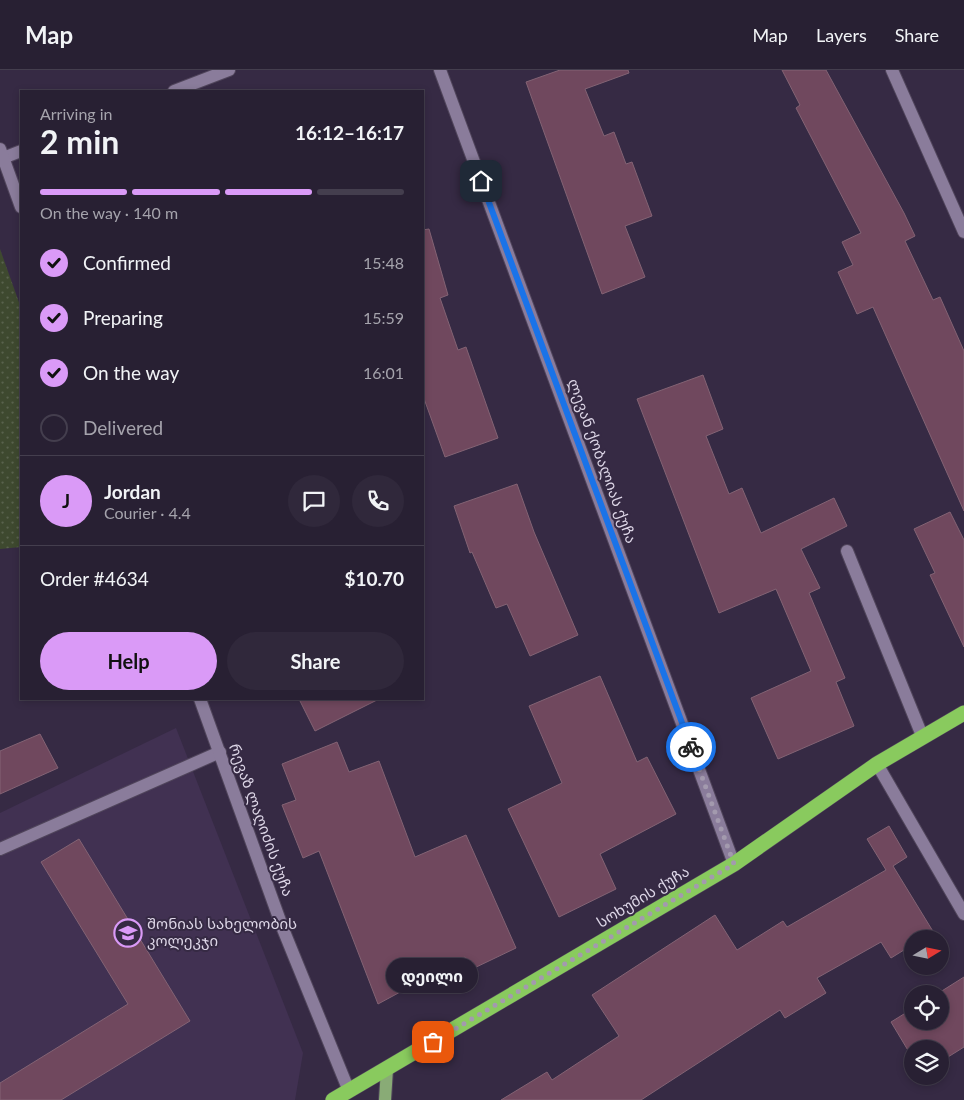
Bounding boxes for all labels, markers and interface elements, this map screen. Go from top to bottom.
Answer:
text: Map [25,20,73,49]
text: Map [752,24,788,46]
text: Layers [816,24,867,46]
text: Share [895,24,939,46]
text: Arriving in [40,104,113,123]
text: 16:12–16:17 [295,121,404,144]
text: 2 min [40,122,119,161]
pin [460,160,502,202]
icon: home [467,167,495,195]
text: On the way · 140 m [40,203,178,222]
icon: check [40,249,68,277]
text: Confirmed [83,251,171,274]
text: 15:48 [363,253,404,272]
icon: check [40,304,68,332]
text: Preparing [83,306,163,329]
text: 15:59 [363,308,404,327]
icon: check [40,359,68,387]
text: On the way [83,361,179,384]
text: 16:01 [363,363,404,382]
street label: ლევან ქობალიას ქუჩა [564,376,641,546]
text: Delivered [83,416,163,439]
button: chat [288,475,340,527]
button: phone [352,475,404,527]
text: Jordan [104,480,161,503]
text: J [62,489,70,512]
text: Courier · 4.4 [104,503,191,522]
text: Order #4634 [40,567,149,590]
text: $10.70 [344,567,404,590]
button: Help [40,632,217,690]
button: Share [227,632,404,690]
courier [666,722,716,772]
icon: bike [677,733,705,761]
street label: რევაზ ლაღიძის ქუჩა [225,741,298,899]
street label: სოხუმის ქუჩა [593,861,693,932]
place label: შონიას სახელობის კოლეკჯი [147,914,297,950]
school or university icon: შონიას სახელობის კოლეკჯი [113,918,143,948]
north arrow [904,930,949,975]
map controls [904,930,949,1085]
callout: დეილი [387,957,479,992]
text: დეილი [401,966,463,985]
button: locate [904,985,949,1030]
pin [412,1021,454,1063]
icon: bag [419,1028,447,1056]
button: layers [904,1040,949,1085]

